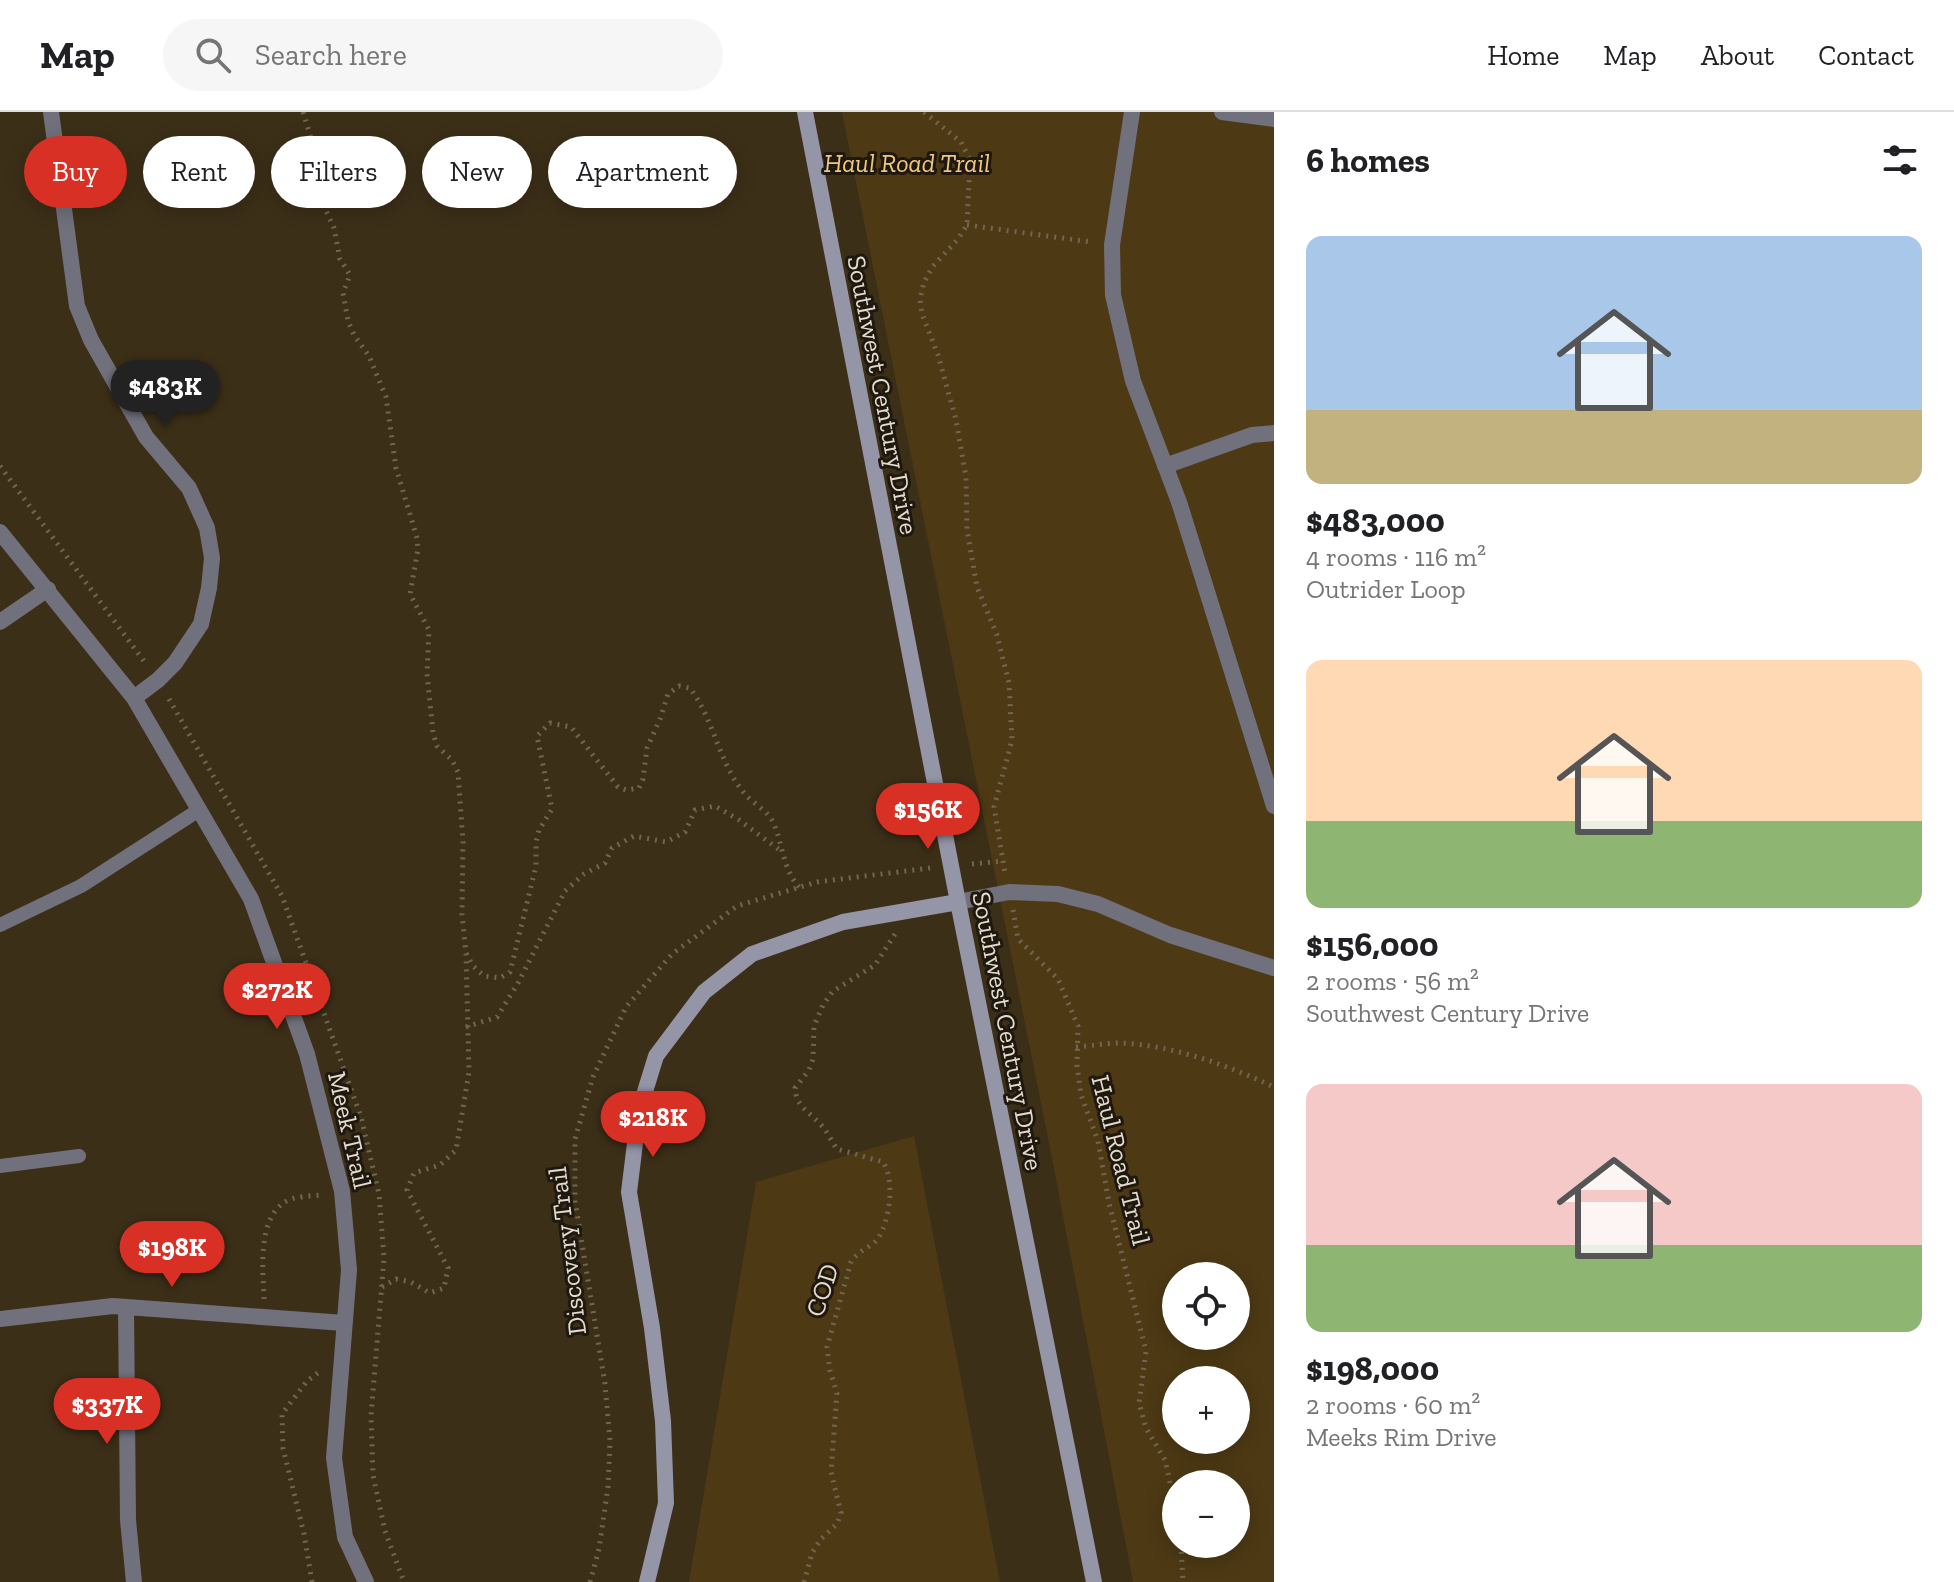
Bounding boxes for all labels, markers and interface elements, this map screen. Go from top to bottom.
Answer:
search box [163,19,723,91]
text: Map [40,32,115,78]
icon: search [191,33,235,77]
text: Search here [255,37,407,73]
text: Home [1487,39,1559,72]
text: Map [1603,39,1657,72]
text: About [1701,39,1774,72]
text: Contact [1818,39,1914,72]
chip: Buy [24,136,127,208]
chip: Rent [143,136,255,208]
chip: Filters [271,136,406,208]
chip: New [422,136,532,208]
chip: Apartment [548,136,737,208]
icon: filters [1878,138,1922,182]
text: 6 homes [1306,140,1430,181]
park label: Haul Road Trail [824,147,990,179]
street label: Southwest Century Drive [840,253,926,537]
icon: home [1542,288,1686,432]
pin: $483K [109,360,221,428]
text: $483K [129,370,201,402]
text: $483,000 [1306,500,1445,541]
text: 4 rooms · 116 m² [1306,541,1486,573]
text: Outrider Loop [1306,573,1465,605]
icon: home [1542,712,1686,856]
pin: $156K [872,783,984,851]
text: $156K [894,793,962,825]
street label: Southwest Century Drive [965,889,1051,1173]
text: $156,000 [1306,924,1439,965]
pin: $272K [221,963,333,1031]
text: 2 rooms · 56 m² [1306,965,1479,997]
text: $272K [241,973,313,1005]
text: Southwest Century Drive [1306,997,1589,1029]
street label: Meek Trail [321,1068,379,1192]
street label: Haul Road Trail [1084,1072,1158,1248]
pin: $218K [597,1091,709,1159]
text: $218K [619,1101,687,1133]
icon: home [1542,1136,1686,1280]
street label: Discovery Trail [541,1165,593,1337]
pin: $198K [116,1221,228,1289]
text: $198K [138,1231,206,1263]
street label: COD [798,1259,846,1321]
map controls [1162,1262,1250,1558]
button: locate [1162,1262,1250,1350]
text: $198,000 [1306,1348,1439,1389]
button: + [1162,1366,1250,1454]
pin: $337K [51,1378,163,1446]
text: $337K [72,1388,142,1420]
text: 2 rooms · 60 m² [1306,1389,1480,1421]
text: Meeks Rim Drive [1306,1421,1496,1453]
button: − [1162,1470,1250,1558]

